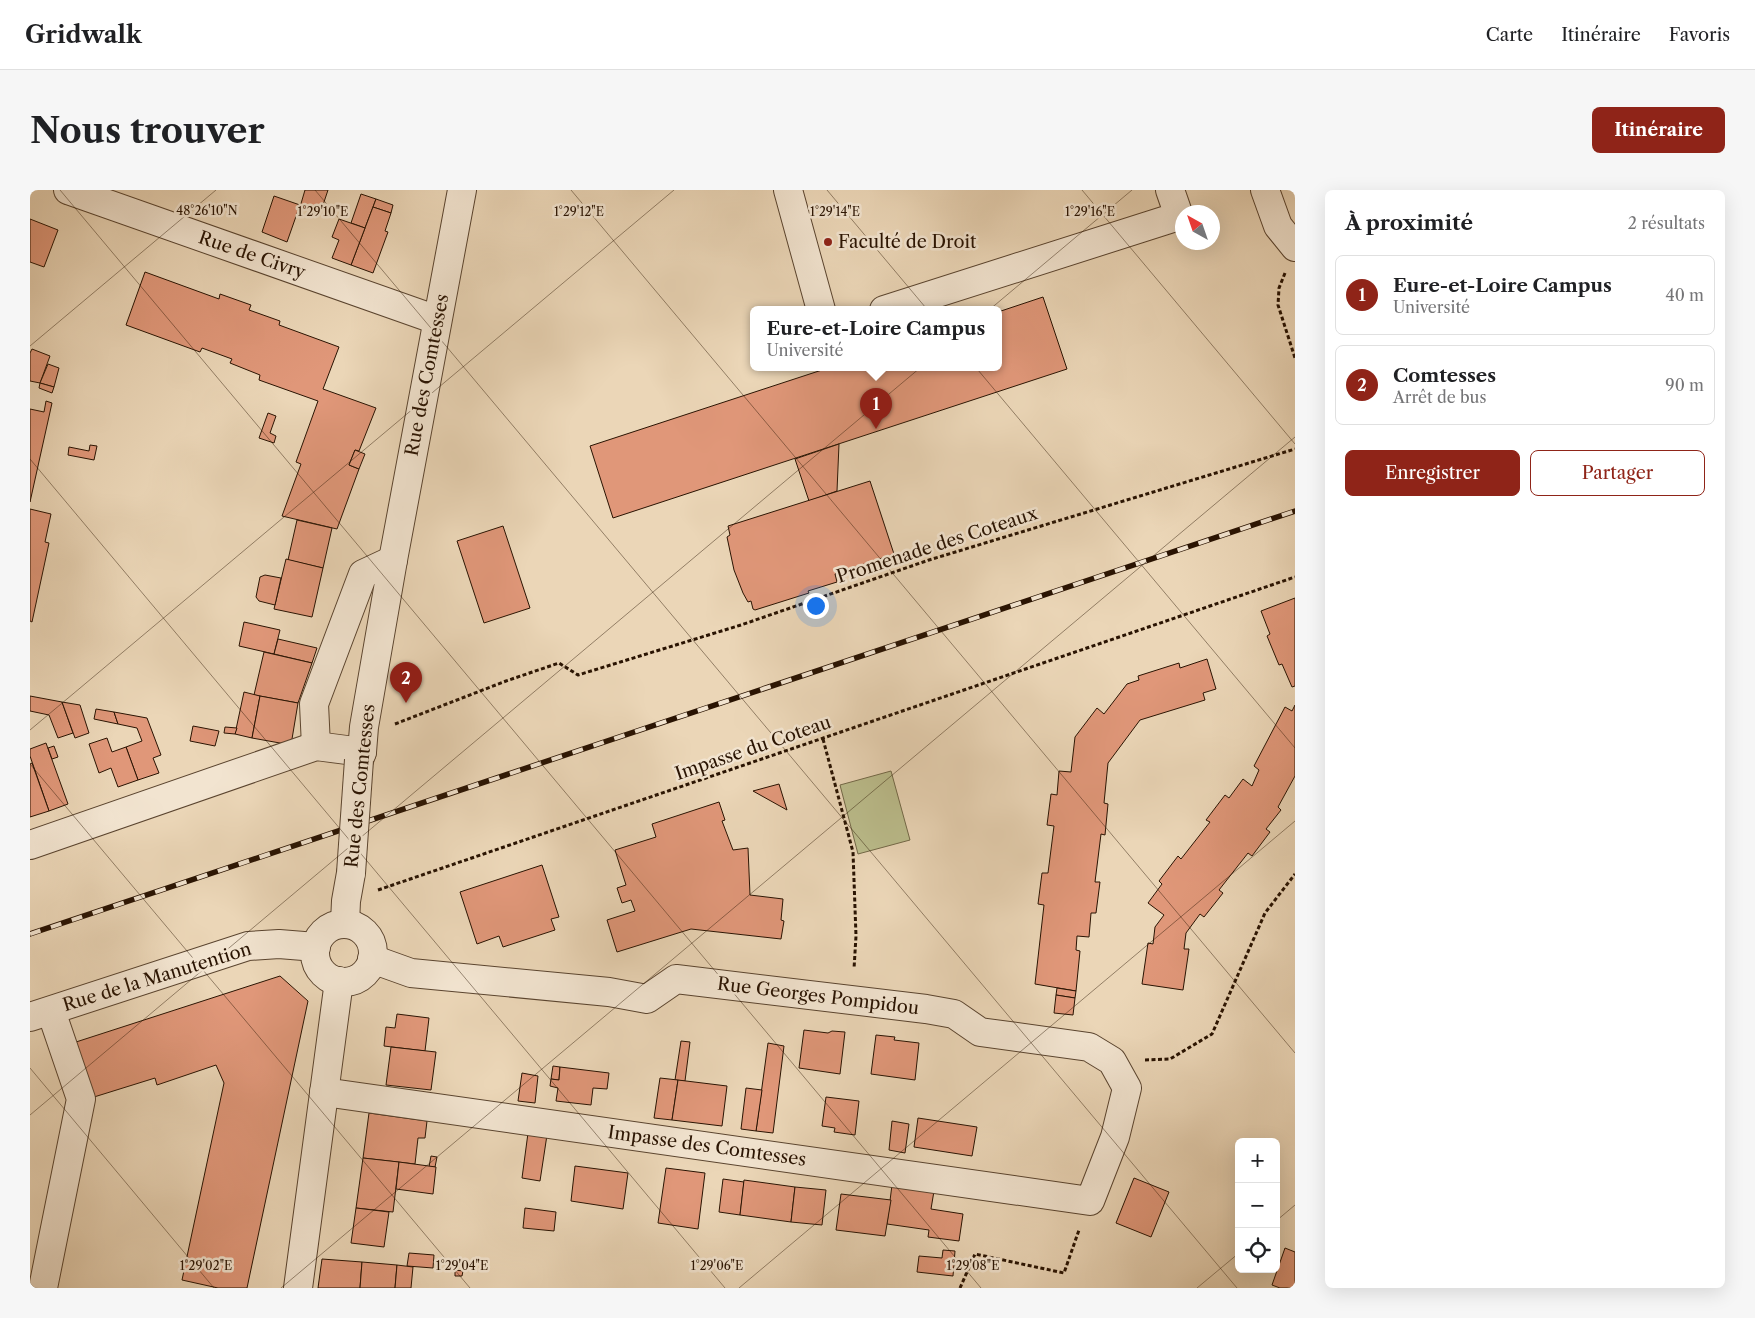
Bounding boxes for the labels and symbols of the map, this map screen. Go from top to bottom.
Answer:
text: 48°26'10"N [176,203,238,218]
text: 1°29'10"E [298,204,348,219]
text: 1°29'12"E [554,204,604,219]
text: 1°29'14"E [810,204,860,219]
text: 1°29'16"E [1065,204,1115,219]
north arrow [1175,205,1220,250]
street label: Rue de Civry [196,226,309,284]
place label: Faculté de Droit [838,231,977,253]
marker: Faculté de Droit [822,236,834,248]
street label: Rue des Comtesses [401,292,453,458]
pin: 1 [860,388,892,429]
street label: Promenade des Coteaux [834,502,1041,588]
your location [803,593,829,619]
pin: 2 [390,662,422,703]
street label: Rue des Comtesses [340,703,380,869]
street label: Impasse du Coteau [672,711,834,785]
street label: Rue de la Manutention [60,938,254,1016]
street label: Rue Georges Pompidou [716,973,920,1019]
street label: Impasse des Comtesses [606,1121,808,1171]
text: 1°29'02"E [180,1258,232,1273]
text: 1°29'04"E [436,1258,488,1273]
text: 1°29'06"E [691,1258,743,1273]
text: 1°29'08"E [947,1258,999,1273]

